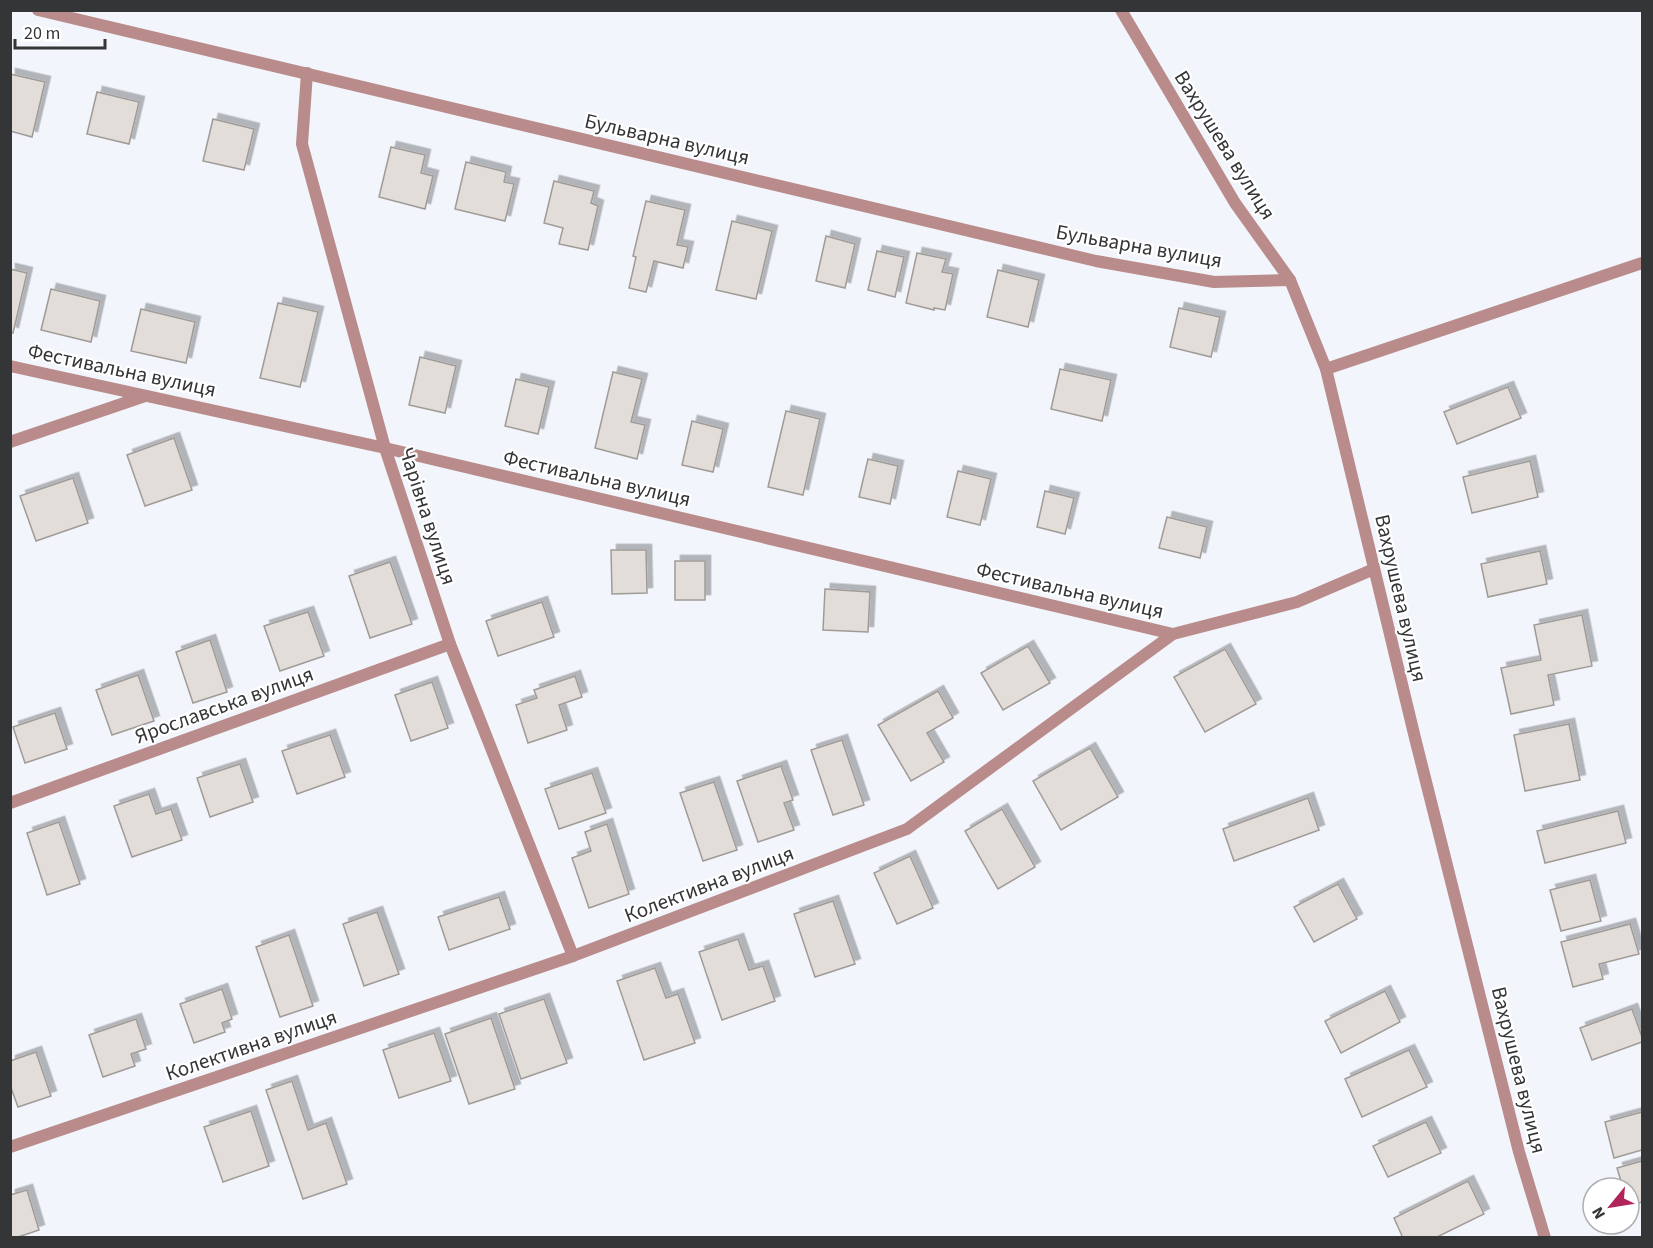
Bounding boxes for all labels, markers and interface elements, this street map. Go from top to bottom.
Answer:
scale bar [15,12,105,50]
text: 20 m [24,21,60,46]
street label: Вахрушева вулиця [1167,65,1283,225]
street label: Бульварна вулиця [582,105,752,173]
street label: Бульварна вулиця [1054,217,1224,275]
street label: Фестивальна вулиця [25,335,219,405]
street label: Фестивальна вулиця [500,442,694,514]
street label: Чарівна вулиця [392,443,464,589]
street label: Вахрушева вулиця [1367,511,1435,685]
street label: Фестивальна вулиця [973,554,1167,626]
street label: Ярославська вулиця [130,659,318,751]
street label: Колективна вулиця [620,838,798,930]
street label: Вахрушева вулиця [1484,983,1554,1157]
street label: Колективна вулиця [161,1002,341,1088]
north arrow [1581,1176,1641,1236]
text: N [1587,1203,1611,1223]

